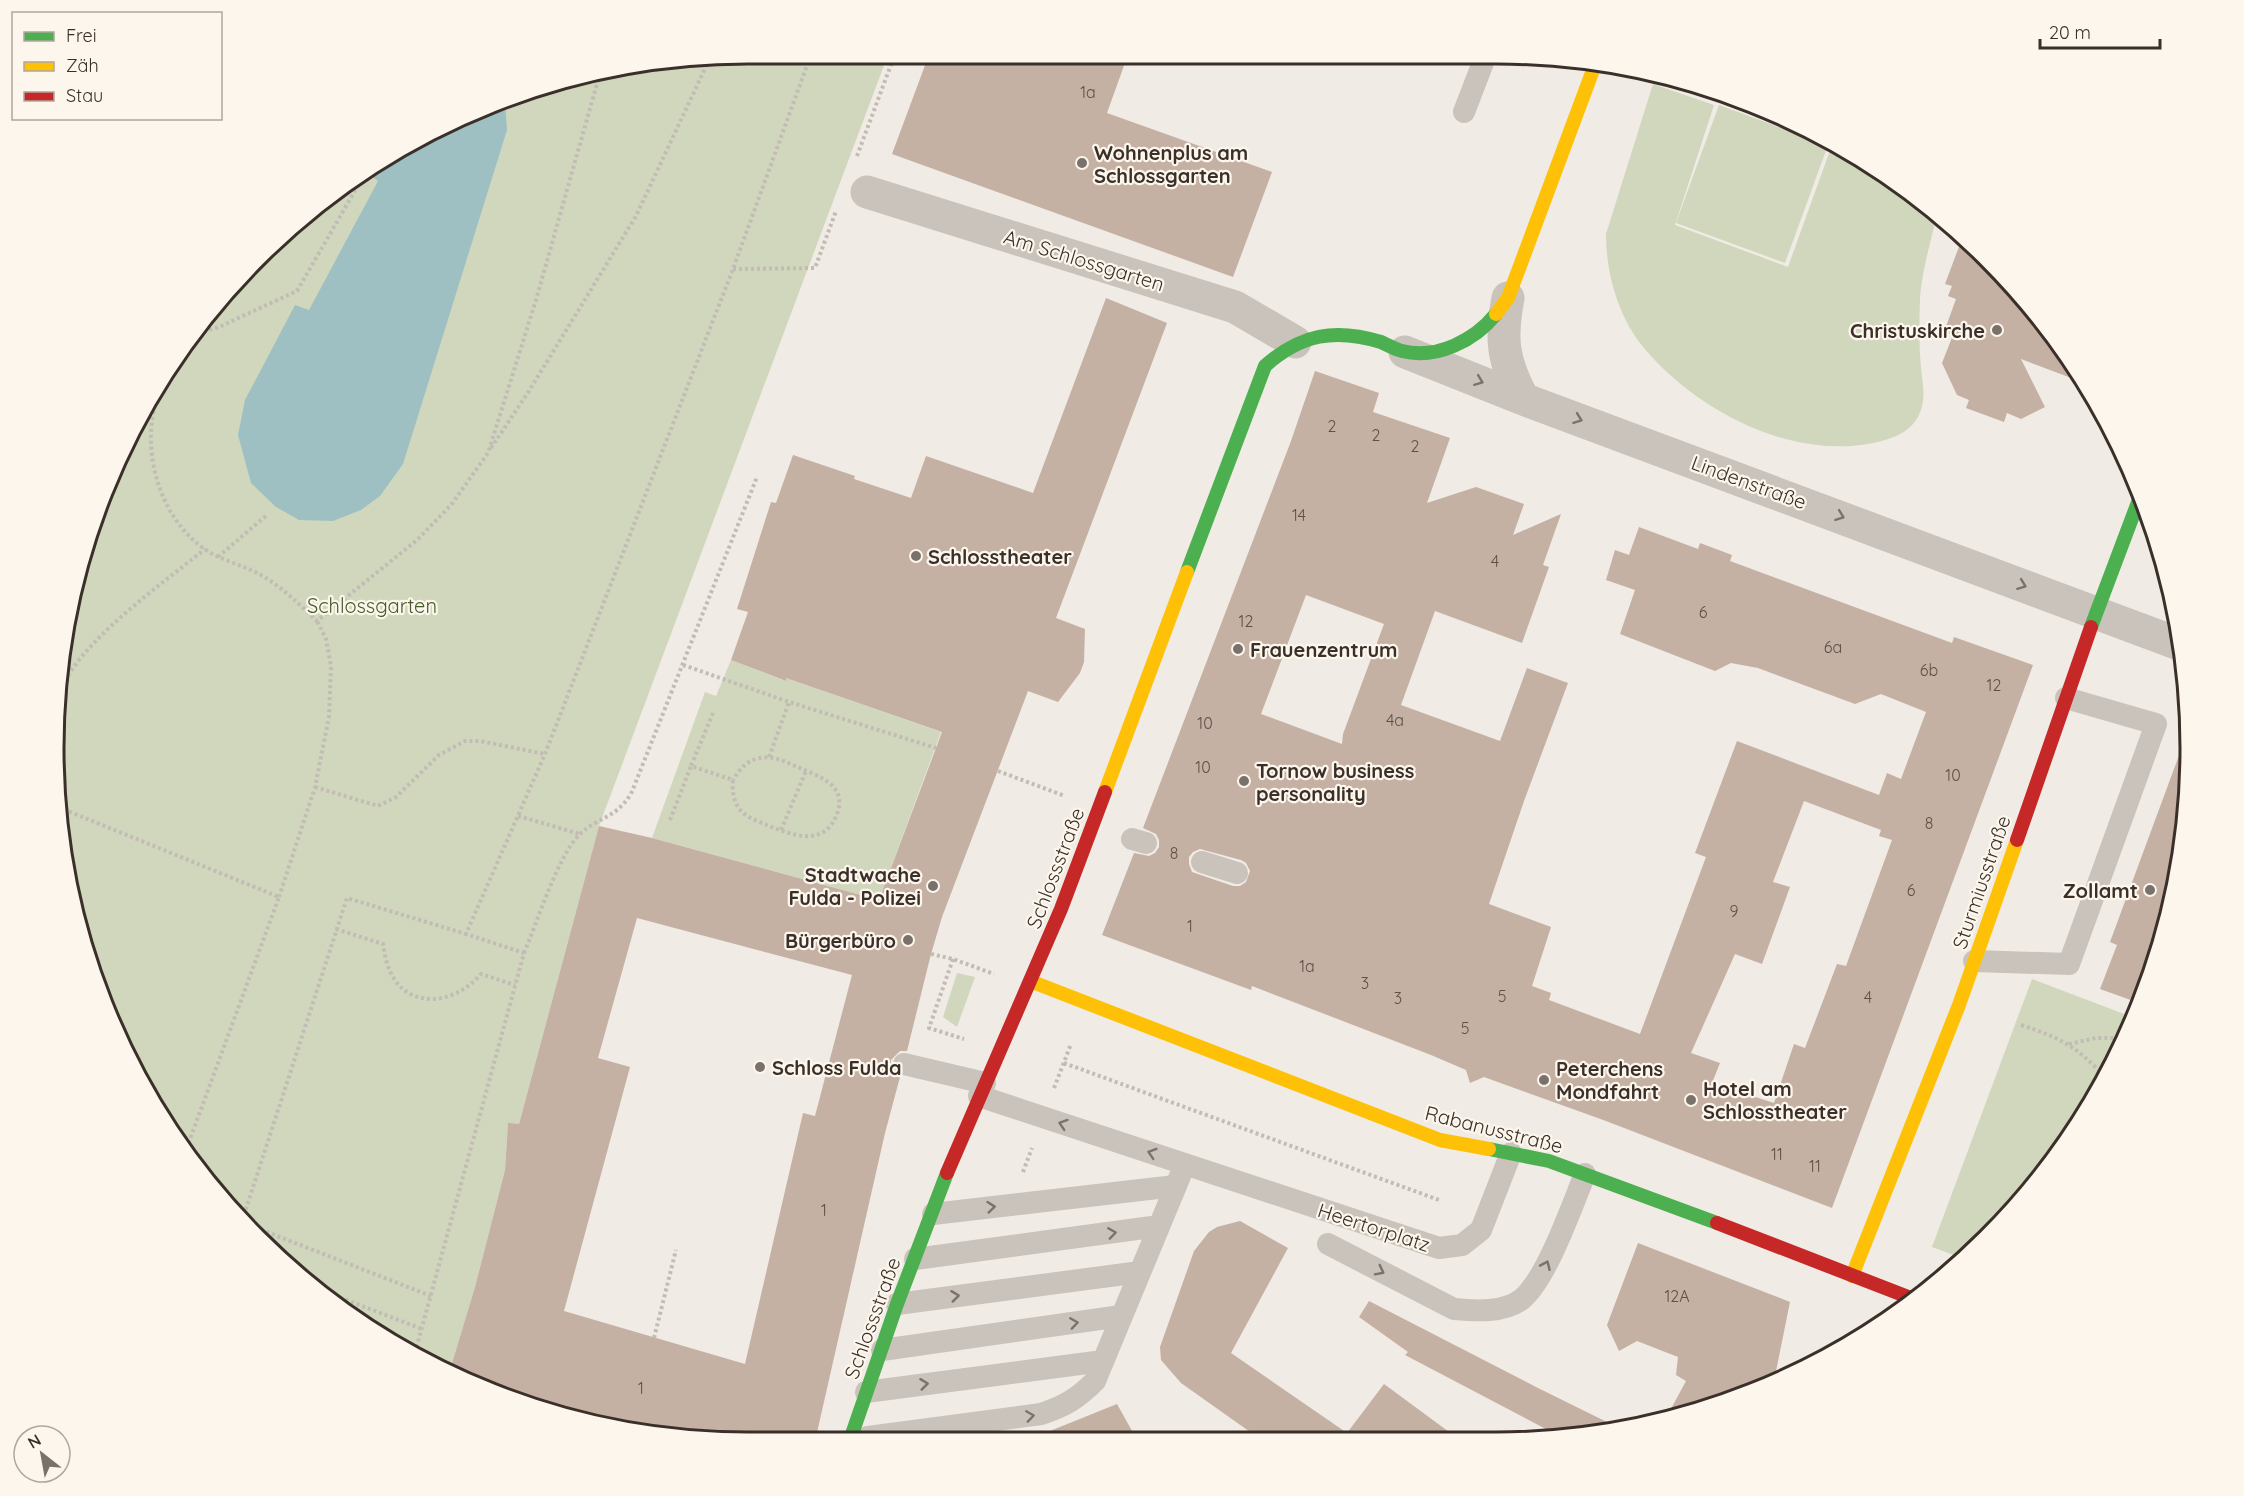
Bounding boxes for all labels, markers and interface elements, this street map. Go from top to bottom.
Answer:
legend [12,12,222,120]
scale bar [2040,12,2160,50]
text: 20 m [2049,21,2091,44]
text: Frei [66,24,97,47]
text: Zäh [66,54,99,77]
house number: 1a [1080,82,1096,102]
text: Stau [66,84,103,107]
place label: Wohnenplus am Schlossgarten [1094,140,1248,188]
marker: Wohnenplus am Schlossgarten [1075,156,1089,170]
street label: Am Schlossgarten [1001,224,1167,296]
place label: Christuskirche [1850,318,1985,343]
marker: Christuskirche [1990,323,2004,337]
one-way arrow [1472,374,1483,386]
one-way arrow [1572,412,1583,424]
house number: 2 [1328,416,1337,436]
house number: 2 [1372,425,1381,445]
house number: 2 [1411,436,1420,456]
street label: Lindenstraße [1688,450,1810,514]
house number: 14 [1292,505,1306,525]
one-way arrow [1834,509,1845,521]
place label: Schlosstheater [928,544,1072,569]
marker: Schlosstheater [909,549,923,563]
house number: 4 [1491,551,1499,571]
one-way arrow [2016,578,2027,590]
park label: Schlossgarten [307,593,437,618]
house number: 6 [1699,602,1708,622]
house number: 12 [1239,611,1254,631]
place label: Frauenzentrum [1250,637,1398,662]
house number: 6a [1824,637,1842,657]
marker: Frauenzentrum [1231,642,1245,656]
house number: 6b [1920,660,1938,680]
house number: 12 [1987,675,2002,695]
house number: 4a [1386,710,1404,730]
house number: 10 [1197,713,1213,733]
house number: 10 [1195,757,1211,777]
place label: Tornow business personality [1256,758,1414,806]
house number: 10 [1945,765,1961,785]
marker: Tornow business personality [1237,774,1251,788]
street label: Schlossstraße [1021,804,1089,932]
street label: Sturmiusstraße [1946,812,2016,952]
house number: 8 [1925,813,1933,833]
house number: 8 [1170,843,1178,863]
place label: Stadtwache Fulda - Polizei [788,862,921,910]
place label: Zollamt [2063,878,2138,903]
marker: Stadtwache Fulda - Polizei [926,879,940,893]
house number: 6 [1907,880,1916,900]
marker: Zollamt [2143,883,2157,897]
house number: 9 [1730,901,1739,921]
house number: 1 [1187,916,1193,936]
place label: Bürgerbüro [785,928,896,953]
marker: Bürgerbüro [901,933,915,947]
house number: 1a [1299,956,1315,976]
house number: 3 [1361,973,1369,993]
house number: 5 [1498,986,1506,1006]
house number: 4 [1864,987,1872,1007]
house number: 3 [1394,988,1402,1008]
house number: 5 [1461,1018,1469,1038]
place label: Schloss Fulda [772,1055,902,1080]
place label: Peterchens Mondfahrt [1556,1056,1663,1104]
marker: Schloss Fulda [753,1060,767,1074]
marker: Peterchens Mondfahrt [1537,1073,1551,1087]
place label: Hotel am Schlosstheater [1703,1076,1847,1124]
marker: Hotel am Schlosstheater [1684,1093,1698,1107]
street label: Rabanusstraße [1422,1100,1566,1158]
one-way arrow [1058,1119,1069,1132]
house number: 11 [1771,1144,1783,1164]
one-way arrow [1147,1148,1158,1161]
house number: 11 [1809,1156,1821,1176]
street label: Heertorplatz [1315,1197,1433,1257]
house number: 1 [821,1200,827,1220]
one-way arrow [986,1202,996,1214]
one-way arrow [1107,1227,1117,1239]
street label: Schlossstraße [838,1254,906,1382]
one-way arrow [1539,1260,1551,1271]
one-way arrow [1374,1264,1384,1275]
house number: 12A [1664,1286,1690,1306]
one-way arrow [951,1291,960,1303]
one-way arrow [1069,1318,1079,1330]
house number: 1 [638,1378,644,1398]
one-way arrow [919,1378,929,1391]
one-way arrow [1026,1410,1035,1422]
north arrow [12,1424,72,1484]
text: N [24,1430,44,1453]

